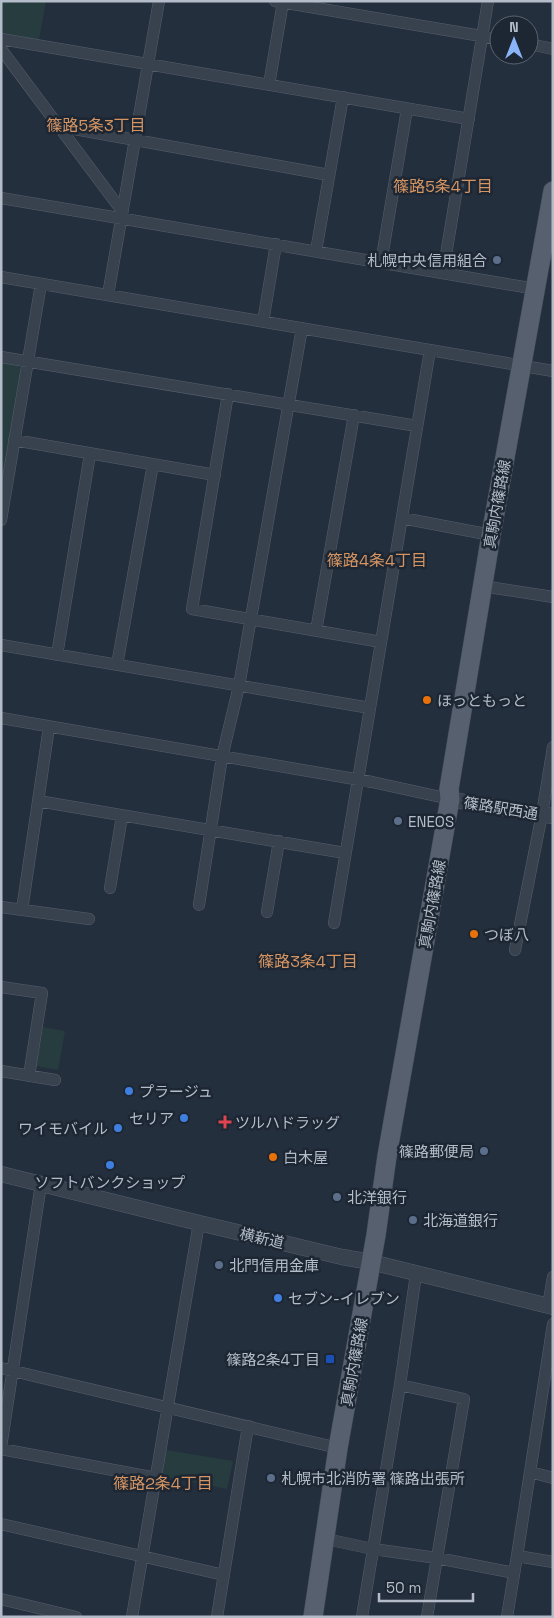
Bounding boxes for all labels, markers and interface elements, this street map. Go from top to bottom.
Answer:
north arrow [489,15,539,65]
text: N [509,18,519,36]
district label: 篠路5条3丁目 [46,115,146,136]
district label: 篠路5条4丁目 [393,176,493,197]
place label: 札幌中央信用組合 [367,251,487,270]
marker: 札幌中央信用組合 [491,254,503,266]
street label: 真駒内篠路線 [480,458,514,550]
district label: 篠路4条4丁目 [327,550,427,571]
place label: ほっともっと [437,691,527,710]
marker: ほっともっと [421,694,433,706]
street label: 篠路駅西通 [462,793,540,823]
place label: ENEOS [408,812,454,831]
marker: ENEOS [392,815,404,827]
street label: 真駒内篠路線 [415,858,449,950]
place label: つぼ八 [484,925,529,944]
marker: つぼ八 [468,928,480,940]
district label: 篠路3条4丁目 [258,951,358,972]
place label: プラージュ [139,1082,213,1101]
marker: プラージュ [123,1085,135,1097]
place label: セリア [129,1109,174,1128]
marker: セリア [178,1112,190,1124]
place label: ツルハドラッグ [235,1113,340,1132]
marker: ツルハドラッグ [219,1116,231,1128]
place label: ワイモバイル [18,1119,108,1138]
marker: ワイモバイル [112,1122,124,1134]
place label: 篠路郵便局 [399,1142,474,1161]
marker: 篠路郵便局 [478,1145,490,1157]
place label: 白木屋 [283,1148,328,1167]
marker: 白木屋 [267,1151,279,1163]
marker: ソフトバンクショップ [104,1159,116,1171]
place label: ソフトバンクショップ [35,1173,185,1192]
place label: 北洋銀行 [347,1188,407,1207]
marker: 北洋銀行 [331,1191,343,1203]
place label: 北海道銀行 [423,1211,498,1230]
marker: 北海道銀行 [407,1214,419,1226]
street label: 横新道 [238,1224,286,1252]
place label: 北門信用金庫 [229,1256,319,1275]
marker: 北門信用金庫 [213,1259,225,1271]
place label: セブン-イレブン [288,1289,400,1308]
marker: セブン-イレブン [272,1292,284,1304]
street label: 真駒内篠路線 [337,1316,371,1408]
place label: 篠路2条4丁目 [227,1350,320,1369]
marker: 篠路2条4丁目 [324,1353,336,1365]
place label: 札幌市北消防署 篠路出張所 [281,1469,465,1488]
marker: 札幌市北消防署 篠路出張所 [265,1472,277,1484]
district label: 篠路2条4丁目 [113,1473,213,1494]
scale bar [379,1570,473,1602]
text: 50 m [386,1578,421,1597]

